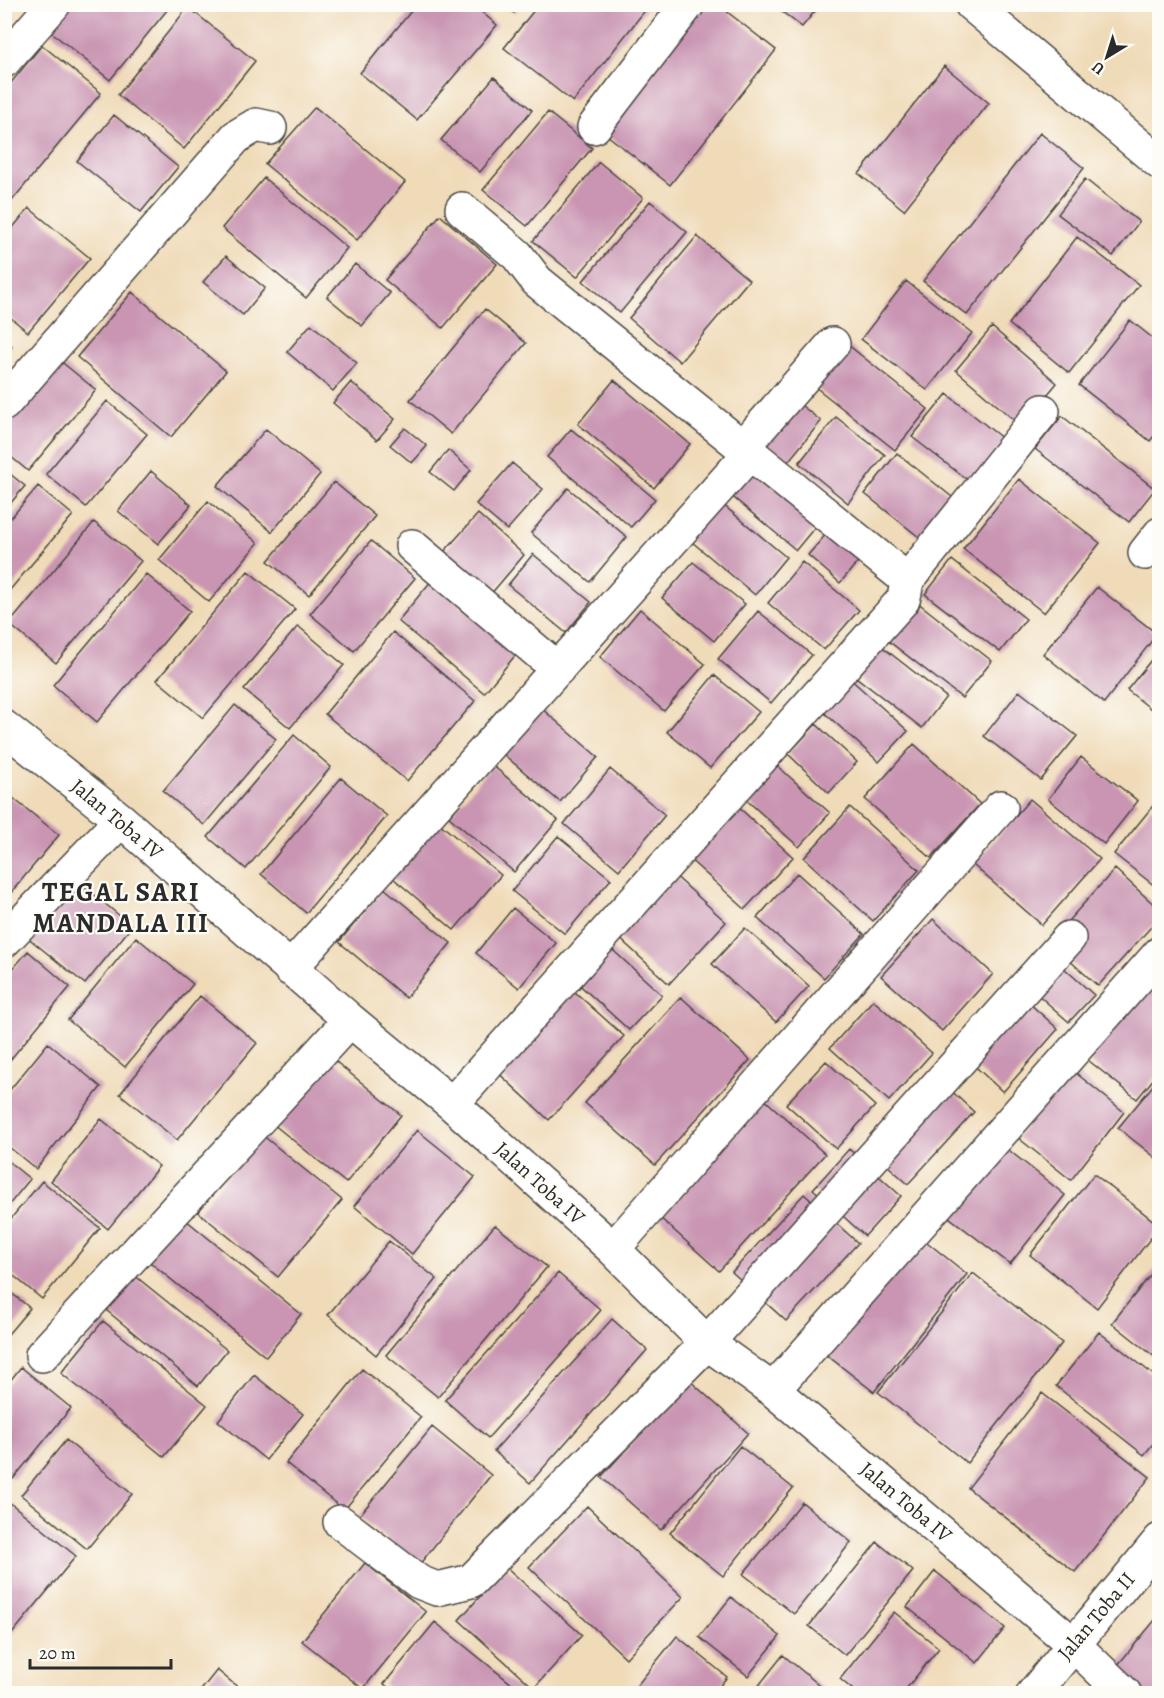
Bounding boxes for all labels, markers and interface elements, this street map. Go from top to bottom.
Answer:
north arrow [1077,27,1137,87]
text: U [1087,56,1109,80]
street label: Jalan Toba IV [65,772,169,866]
district label: TEGAL SARI MANDALA III [33,874,209,941]
street label: Jalan Toba IV [489,1135,591,1231]
street label: Jalan Toba IV [854,1455,958,1549]
street label: Jalan Toba II [1051,1566,1141,1666]
scale bar [30,1632,171,1670]
text: 20 m [39,1641,76,1665]

